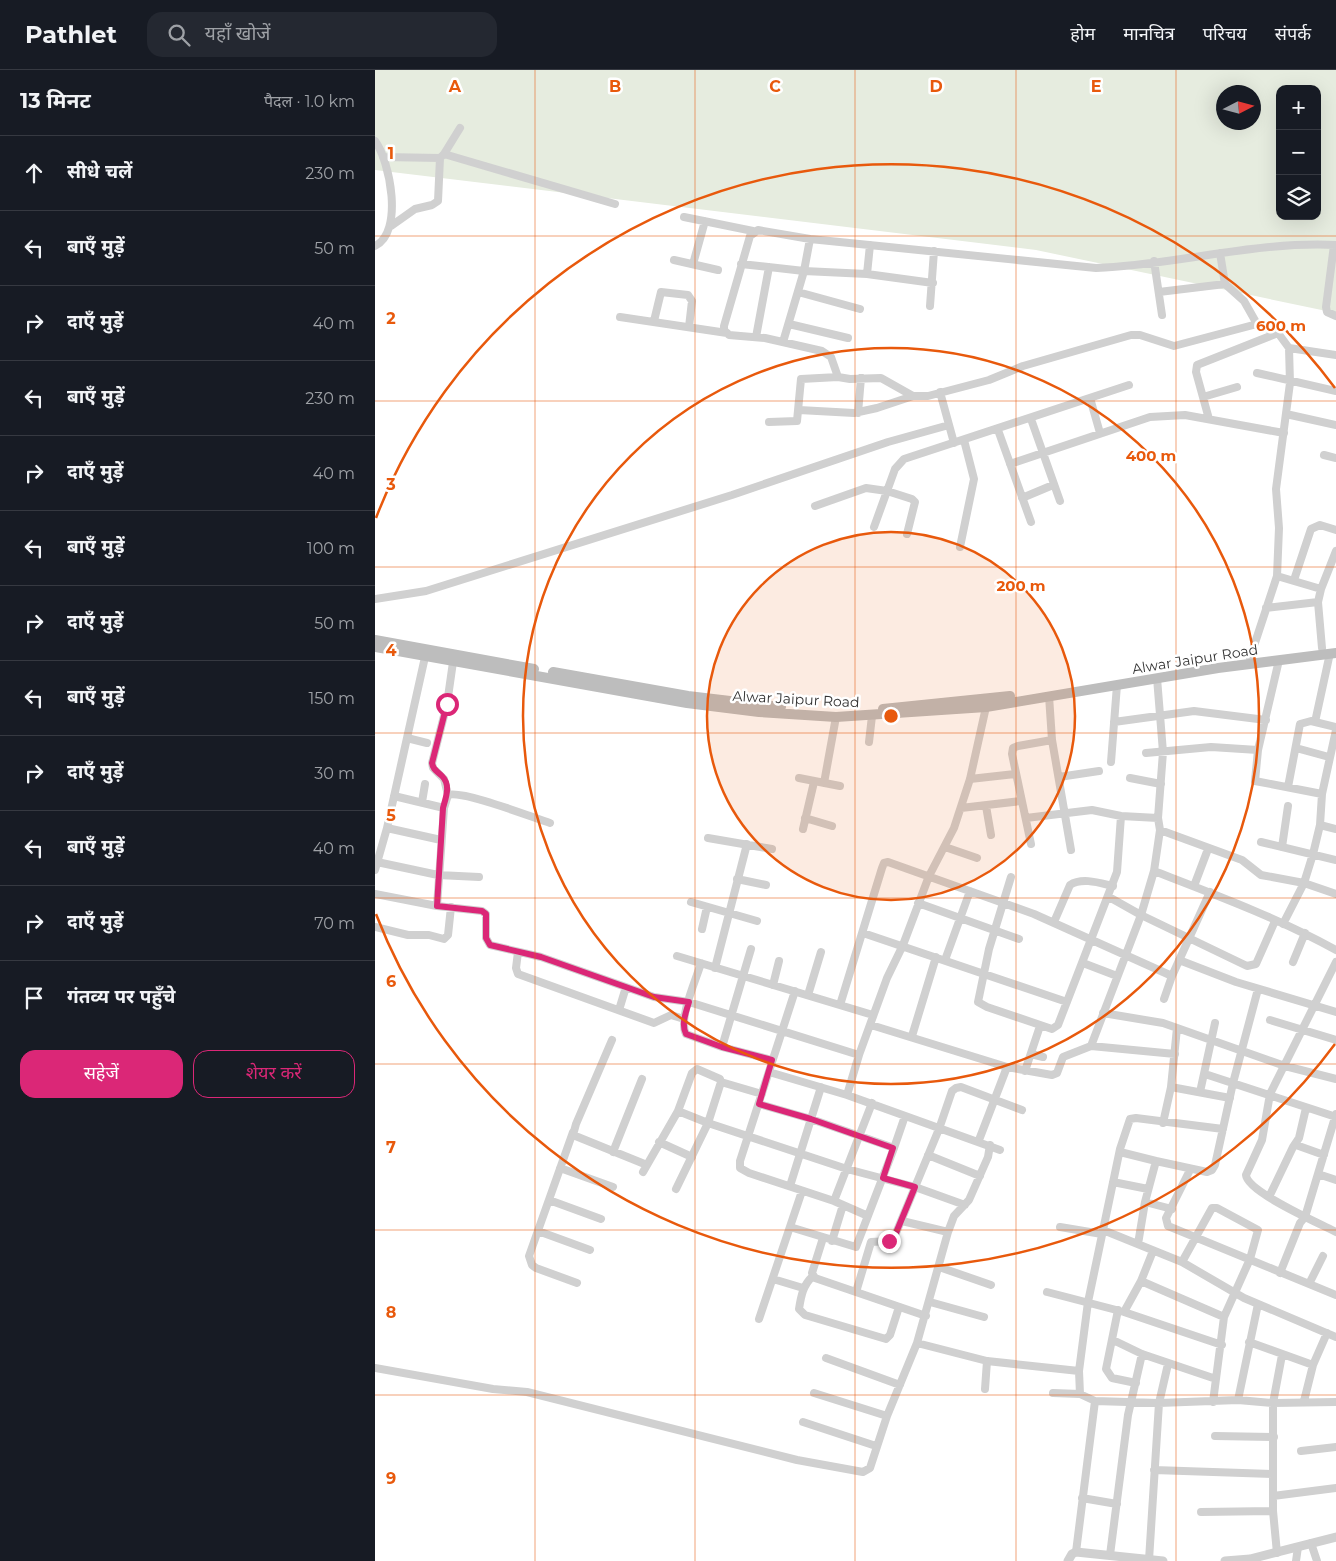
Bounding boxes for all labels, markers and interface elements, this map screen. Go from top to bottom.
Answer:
search box [147,12,497,57]
text: Pathlet [25,20,117,49]
icon: search [165,21,193,49]
text: यहाँ खोजें [205,22,270,45]
text: होम [1070,23,1095,45]
text: मानचित्र [1123,23,1175,45]
text: परिचय [1203,23,1247,45]
text: संपर्क [1275,23,1311,45]
text: A [448,77,462,96]
text: B [609,77,621,96]
text: C [769,77,781,96]
text: D [929,77,943,96]
text: E [1091,77,1101,96]
north arrow [1216,85,1261,130]
map controls [1276,85,1321,220]
button: + [1276,85,1321,130]
text: 13 मिनट [20,88,91,113]
text: पैदल · 1.0 km [264,92,355,111]
button: − [1276,130,1321,175]
text: 1 [388,144,394,163]
icon: ahead [20,159,48,187]
text: सीधे चलें [67,160,132,183]
text: 230 m [305,164,355,183]
button: layers [1276,175,1321,220]
icon: left [20,234,48,262]
text: बाएँ मुड़ें [67,235,124,258]
text: 50 m [314,239,355,258]
icon: right [20,309,48,337]
text: 2 [386,309,396,328]
text: दाएँ मुड़ें [67,310,123,333]
text: 40 m [313,314,355,333]
text: 600 m [1256,316,1306,335]
icon: left [20,384,48,412]
text: बाएँ मुड़ें [67,385,124,408]
text: 230 m [305,389,355,408]
text: 400 m [1126,446,1176,465]
icon: right [20,459,48,487]
text: दाएँ मुड़ें [67,460,123,483]
text: 40 m [313,464,355,483]
text: 3 [385,475,396,494]
icon: left [20,534,48,562]
text: बाएँ मुड़ें [67,535,124,558]
text: 100 m [307,539,355,558]
text: 200 m [996,576,1046,595]
icon: right [20,609,48,637]
text: दाएँ मुड़ें [67,610,123,633]
text: 50 m [314,614,355,633]
street label: Alwar Jaipur Road [1131,640,1259,678]
text: 4 [385,641,397,660]
icon: left [20,684,48,712]
text: बाएँ मुड़ें [67,685,124,708]
street label: Alwar Jaipur Road [732,687,860,711]
text: 150 m [308,689,355,708]
route start [436,693,459,716]
centre of rings [882,707,900,725]
icon: right [20,759,48,787]
text: दाएँ मुड़ें [67,760,123,783]
text: 30 m [314,764,355,783]
text: 5 [386,806,396,825]
icon: left [20,834,48,862]
text: बाएँ मुड़ें [67,835,124,858]
text: 40 m [313,839,355,858]
icon: right [20,909,48,937]
text: दाएँ मुड़ें [67,910,123,933]
text: 70 m [314,914,355,933]
text: 6 [386,972,396,991]
icon: arrive [20,984,48,1012]
text: गंतव्य पर पहुँचे [67,985,175,1008]
button: सहेजें [20,1050,183,1098]
button: शेयर करें [193,1050,355,1098]
text: 7 [386,1138,396,1157]
route end [878,1230,901,1253]
text: 8 [386,1303,396,1322]
text: 9 [386,1469,396,1488]

